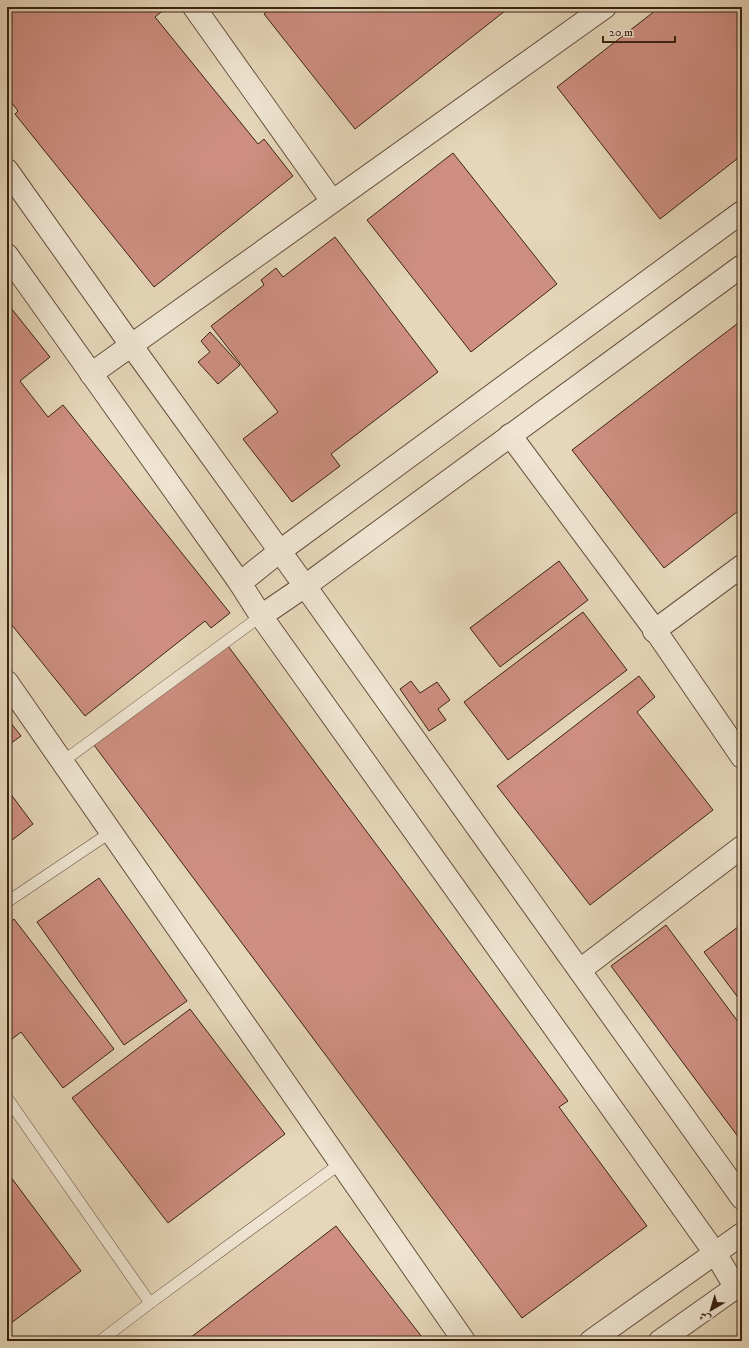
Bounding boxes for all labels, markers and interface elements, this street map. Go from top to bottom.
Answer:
scale bar [603,18,675,44]
text: 20 m [609,25,633,40]
north arrow [691,1290,731,1330]
text: ش [697,1308,714,1326]

